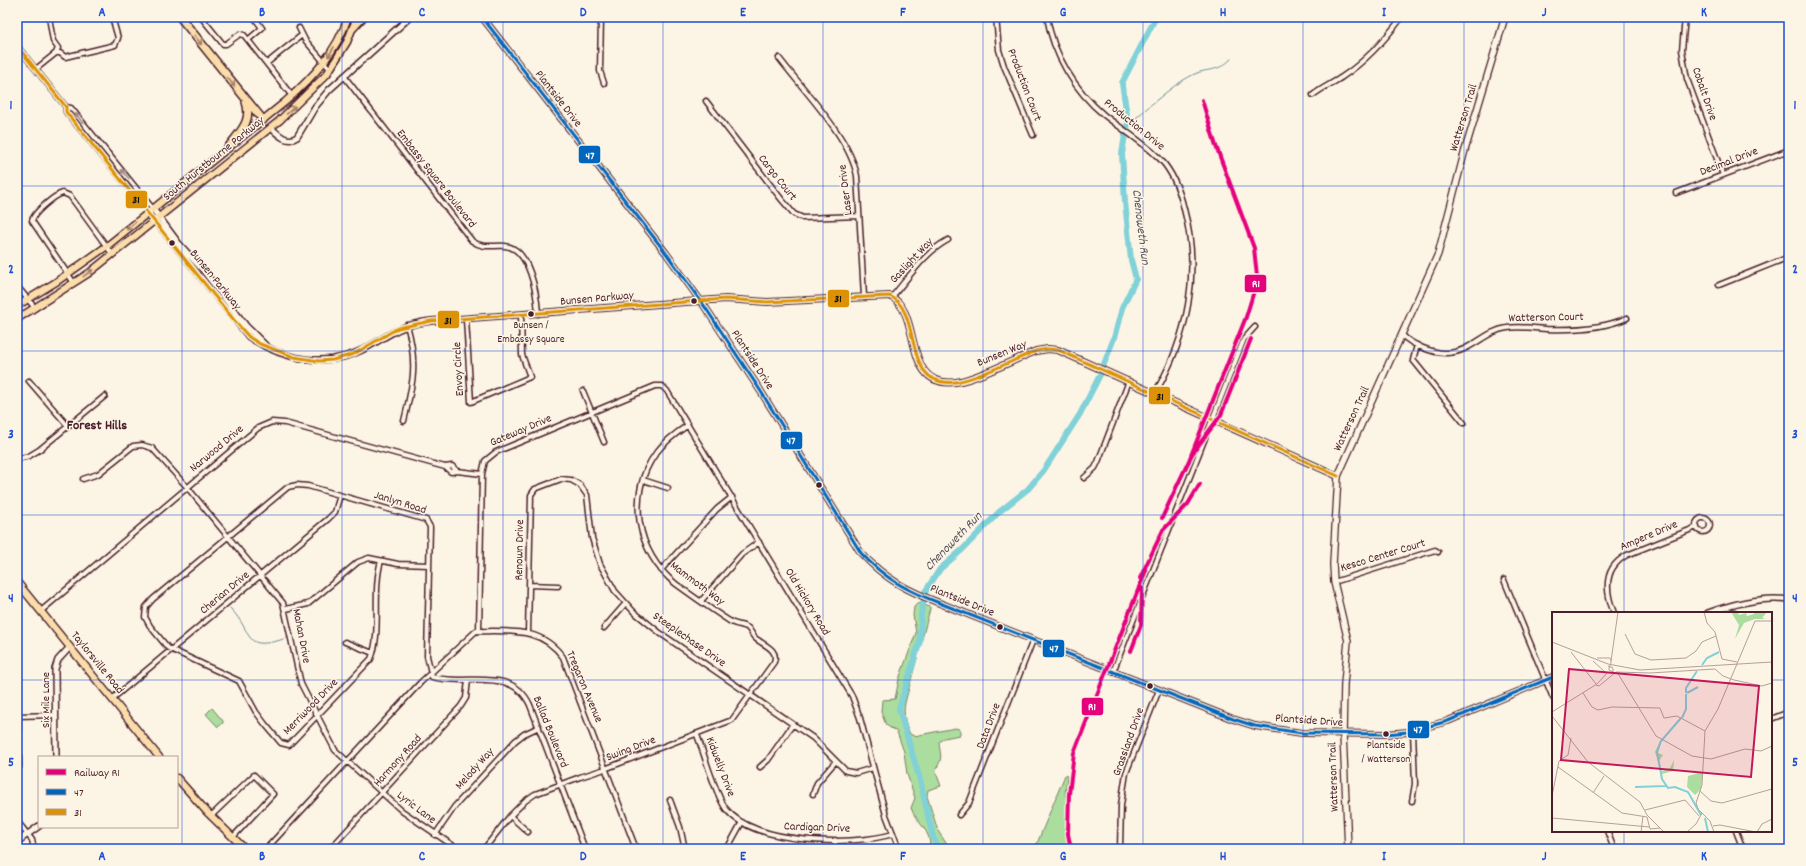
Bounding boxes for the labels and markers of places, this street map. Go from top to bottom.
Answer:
unlabelled marker [167,238,177,248]
unlabelled marker [689,296,699,306]
marker: Bunsen / Embassy Square [526,309,536,319]
place label: Bunsen / Embassy Square [497,318,565,348]
unlabelled marker [814,480,824,490]
unlabelled marker [995,622,1005,632]
unlabelled marker [1145,681,1155,691]
marker: Plantside / Watterson [1381,729,1391,739]
place label: Plantside / Watterson [1362,738,1410,768]

